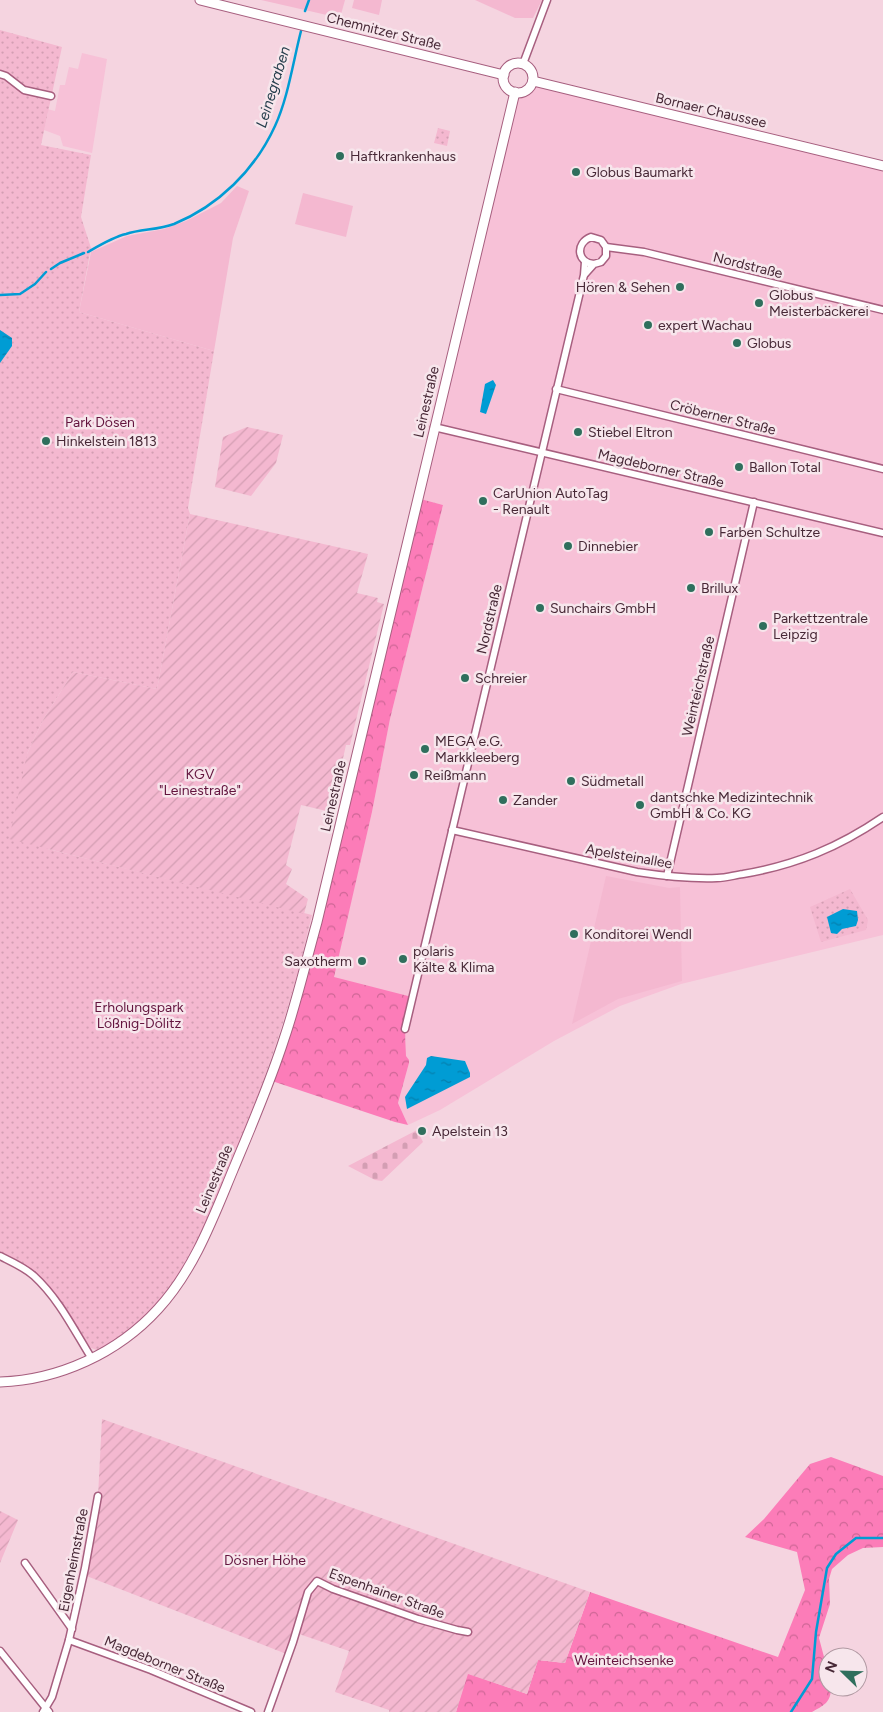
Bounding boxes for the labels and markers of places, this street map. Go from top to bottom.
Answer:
place label: Haftkrankenhaus [350,148,456,165]
marker: Haftkrankenhaus [334,150,346,162]
place label: Globus Baumarkt [586,164,693,181]
marker: Globus Baumarkt [570,166,582,178]
place label: Hören & Sehen [576,279,670,296]
marker: Hören & Sehen [674,281,686,293]
place label: Globus Meisterbäckerei [769,287,869,320]
marker: Globus Meisterbäckerei [753,297,765,309]
place label: expert Wachau [658,317,752,334]
marker: expert Wachau [642,319,654,331]
place label: Globus [747,335,791,352]
marker: Globus [731,337,743,349]
place label: Stiebel Eltron [588,424,673,441]
marker: Stiebel Eltron [572,426,584,438]
place label: Hinkelstein 1813 [56,433,157,450]
marker: Hinkelstein 1813 [40,435,52,447]
place label: Ballon Total [749,459,821,476]
marker: Ballon Total [733,461,745,473]
place label: CarUnion AutoTag - Renault [493,485,608,518]
marker: CarUnion AutoTag - Renault [477,495,489,507]
place label: Farben Schultze [719,524,821,541]
marker: Farben Schultze [703,526,715,538]
place label: Dinnebier [578,538,638,555]
marker: Dinnebier [562,540,574,552]
place label: Brillux [701,580,739,597]
marker: Brillux [685,582,697,594]
place label: Sunchairs GmbH [550,600,656,617]
marker: Sunchairs GmbH [534,602,546,614]
place label: Parkettzentrale Leipzig [773,610,868,643]
marker: Parkettzentrale Leipzig [757,620,769,632]
place label: Schreier [475,670,527,687]
marker: Schreier [459,672,471,684]
place label: MEGA e.G. Markkleeberg [435,733,519,766]
marker: MEGA e.G. Markkleeberg [419,743,431,755]
place label: Reißmann [424,767,486,784]
marker: Reißmann [408,769,420,781]
place label: Südmetall [581,773,644,790]
marker: Südmetall [565,775,577,787]
place label: dantschke Medizintechnik GmbH & Co. KG [650,789,813,822]
place label: Zander [513,792,558,809]
marker: Zander [497,794,509,806]
marker: dantschke Medizintechnik GmbH & Co. KG [634,799,646,811]
place label: Konditorei Wendl [584,926,692,943]
marker: Konditorei Wendl [568,928,580,940]
place label: polaris Kälte & Klima [413,943,495,976]
place label: Saxotherm [284,953,352,970]
marker: polaris Kälte & Klima [397,953,409,965]
marker: Saxotherm [356,955,368,967]
place label: Apelstein 13 [432,1123,508,1140]
marker: Apelstein 13 [416,1125,428,1137]

